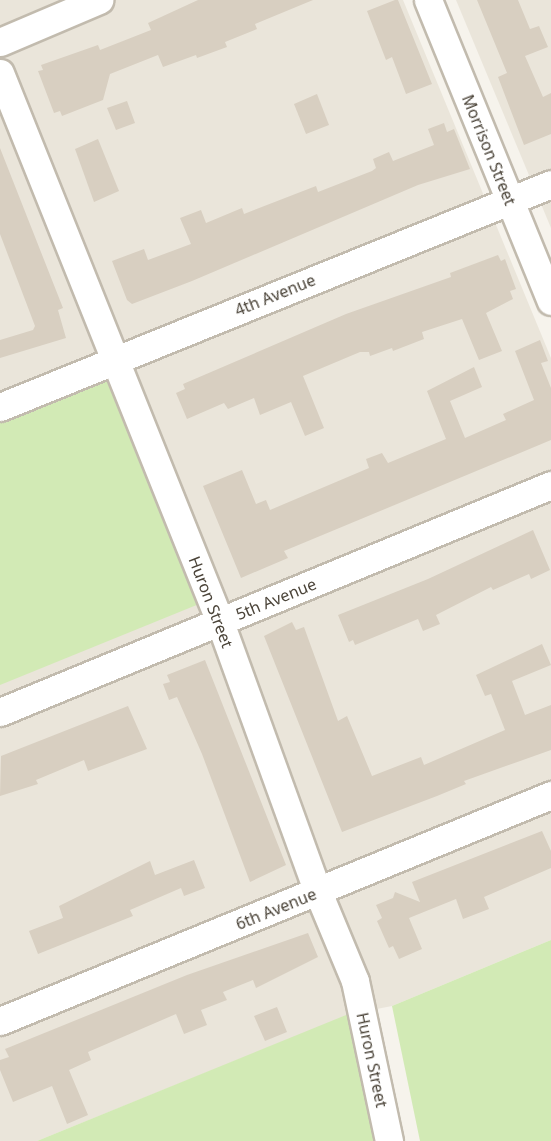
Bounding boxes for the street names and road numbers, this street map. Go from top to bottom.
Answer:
street label: Morrison Street [458,92,520,208]
street label: 4th Avenue [232,270,318,320]
street label: Huron Street [185,554,237,650]
street label: 5th Avenue [233,574,319,624]
street label: 6th Avenue [233,884,319,934]
street label: Huron Street [353,1011,391,1109]

